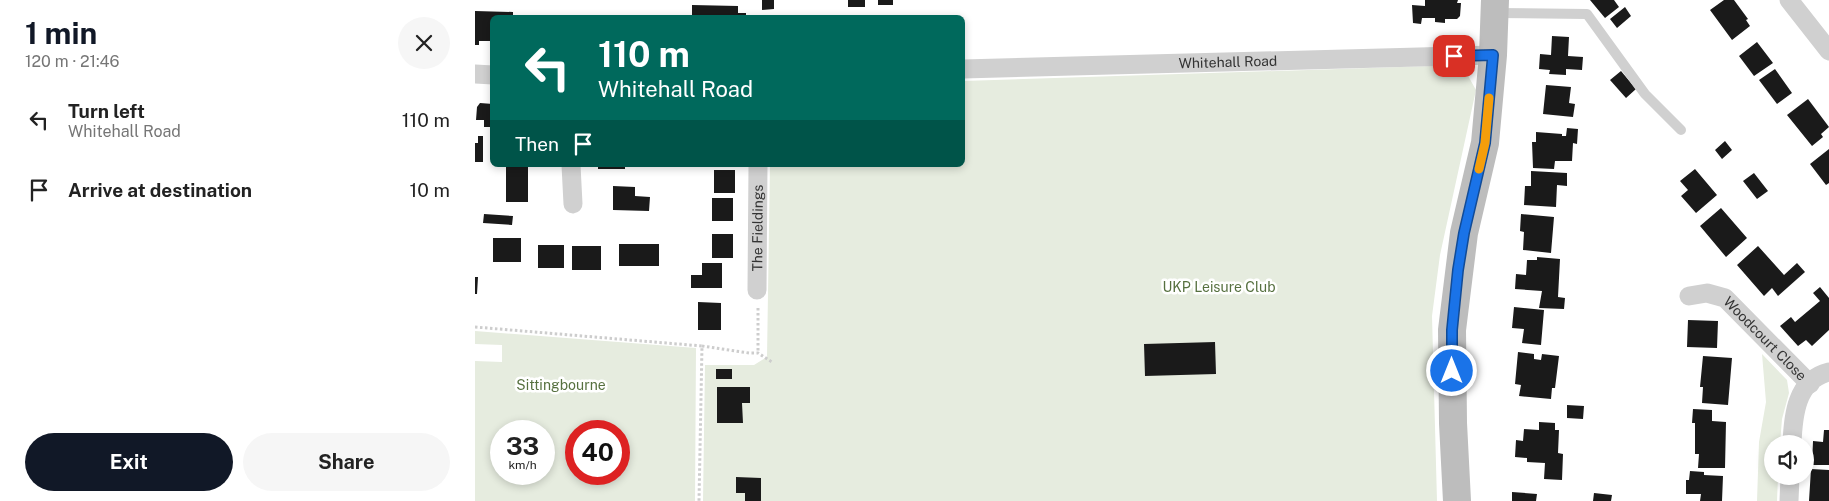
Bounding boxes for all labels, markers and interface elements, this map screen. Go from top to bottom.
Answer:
text: 1 min [25,15,97,51]
button: close [398,17,450,69]
text: 110 m [598,34,690,75]
icon: left [515,35,580,100]
pin [1433,35,1475,77]
icon: arrive [1440,42,1468,70]
text: 120 m · 21:46 [25,52,119,71]
street label: Whitehall Road [1178,53,1278,71]
text: Whitehall Road [598,76,753,102]
text: Turn left [68,100,145,122]
icon: left [25,106,53,134]
text: 110 m [402,109,450,131]
text: Whitehall Road [68,122,181,141]
icon: arrive [569,130,597,158]
text: Then [515,133,559,155]
icon: arrive [25,176,53,204]
text: Arrive at destination [68,179,252,201]
text: 10 m [410,179,450,201]
street label: The Fieldings [749,184,766,272]
park label: UKP Leisure Club [1163,279,1276,295]
street label: Woodcourt Close [1720,293,1810,384]
position arrow [1425,344,1477,396]
park label: Sittingbourne [516,377,606,393]
speed limit sign: 40 [565,420,630,485]
text: 33 [506,431,539,461]
button: Exit [25,433,233,491]
button: Share [243,433,450,491]
map controls [1764,435,1814,485]
button: sound [1764,435,1814,485]
text: km/h [508,458,537,472]

